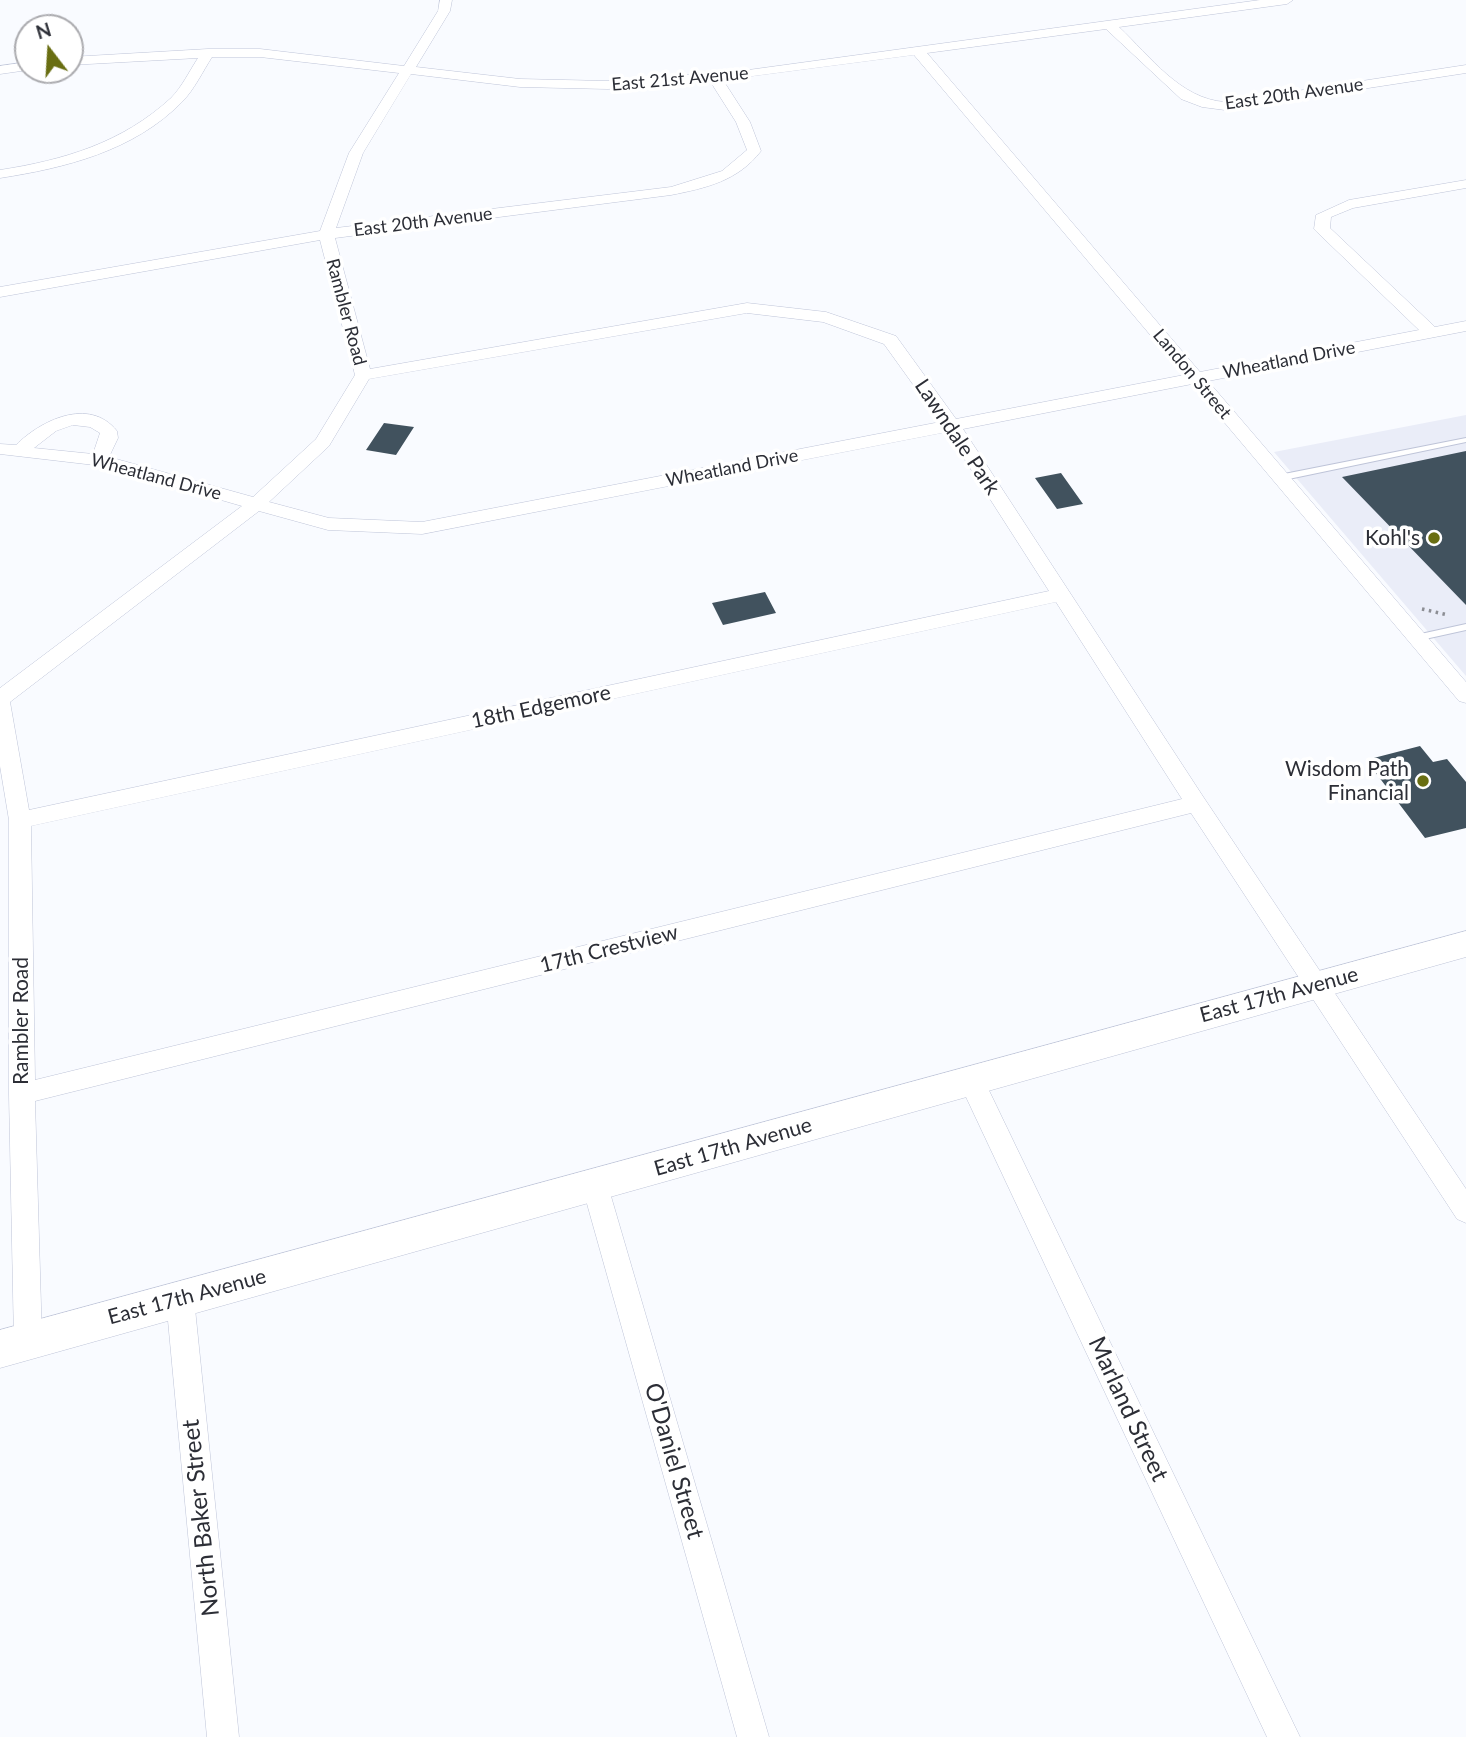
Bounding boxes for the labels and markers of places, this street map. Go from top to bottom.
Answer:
place label: Kohl's [1365,525,1420,551]
marker: Kohl's [1426,530,1442,546]
place label: Wisdom Path Financial [1285,756,1409,806]
marker: Wisdom Path Financial [1415,773,1431,789]

